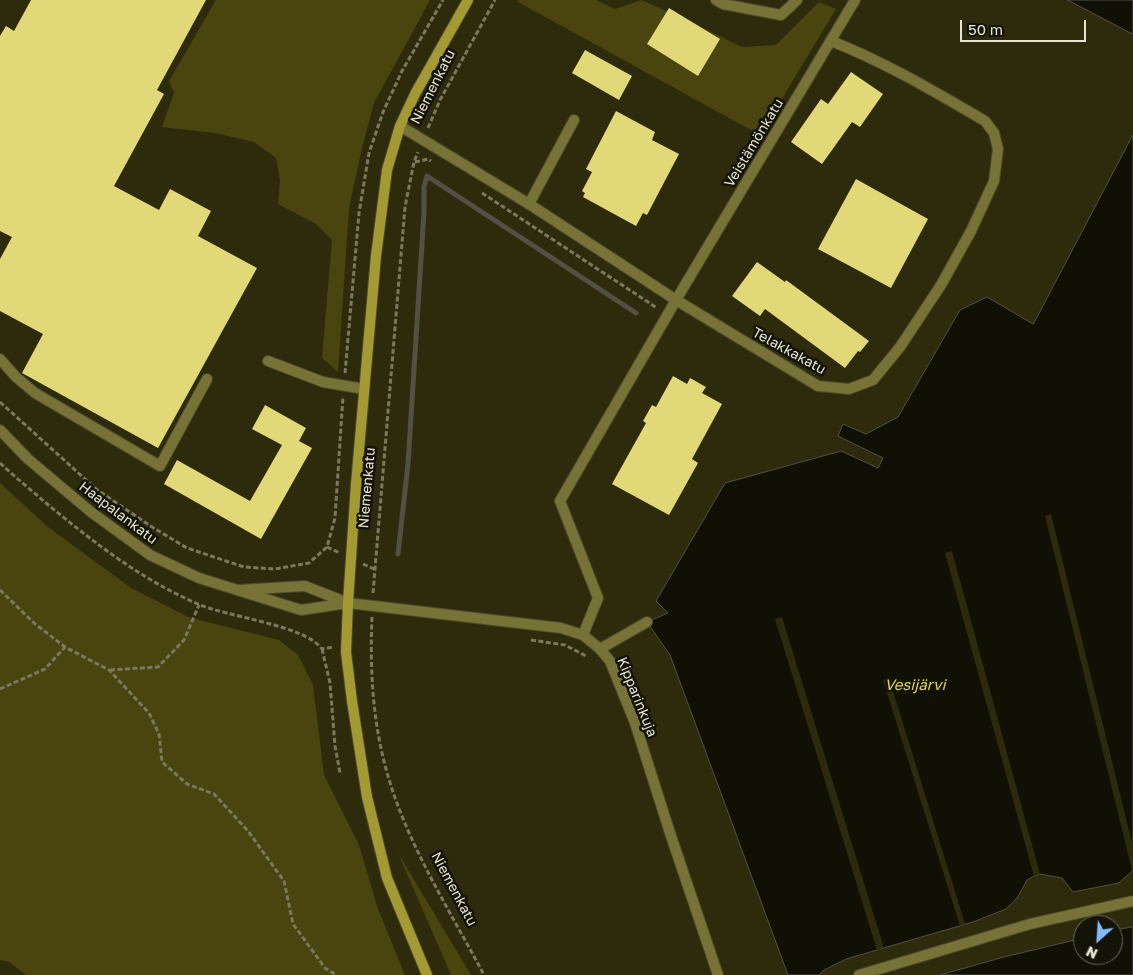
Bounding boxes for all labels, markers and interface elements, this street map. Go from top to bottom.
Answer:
scale bar [963,10,1089,42]
text: 50 m [968,20,1003,38]
street label: Niemenkatu [407,47,459,127]
street label: Veistämönkatu [721,96,787,190]
street label: Telakkakatu [749,324,829,378]
street label: Niemenkatu [355,447,379,529]
street label: Haapalankatu [76,478,160,548]
street label: Kipparinkuja [613,655,661,739]
water label: Vesijärvi [884,676,946,694]
street label: Niemenkatu [428,849,480,929]
north arrow [1073,915,1123,965]
text: N [1083,943,1100,963]

